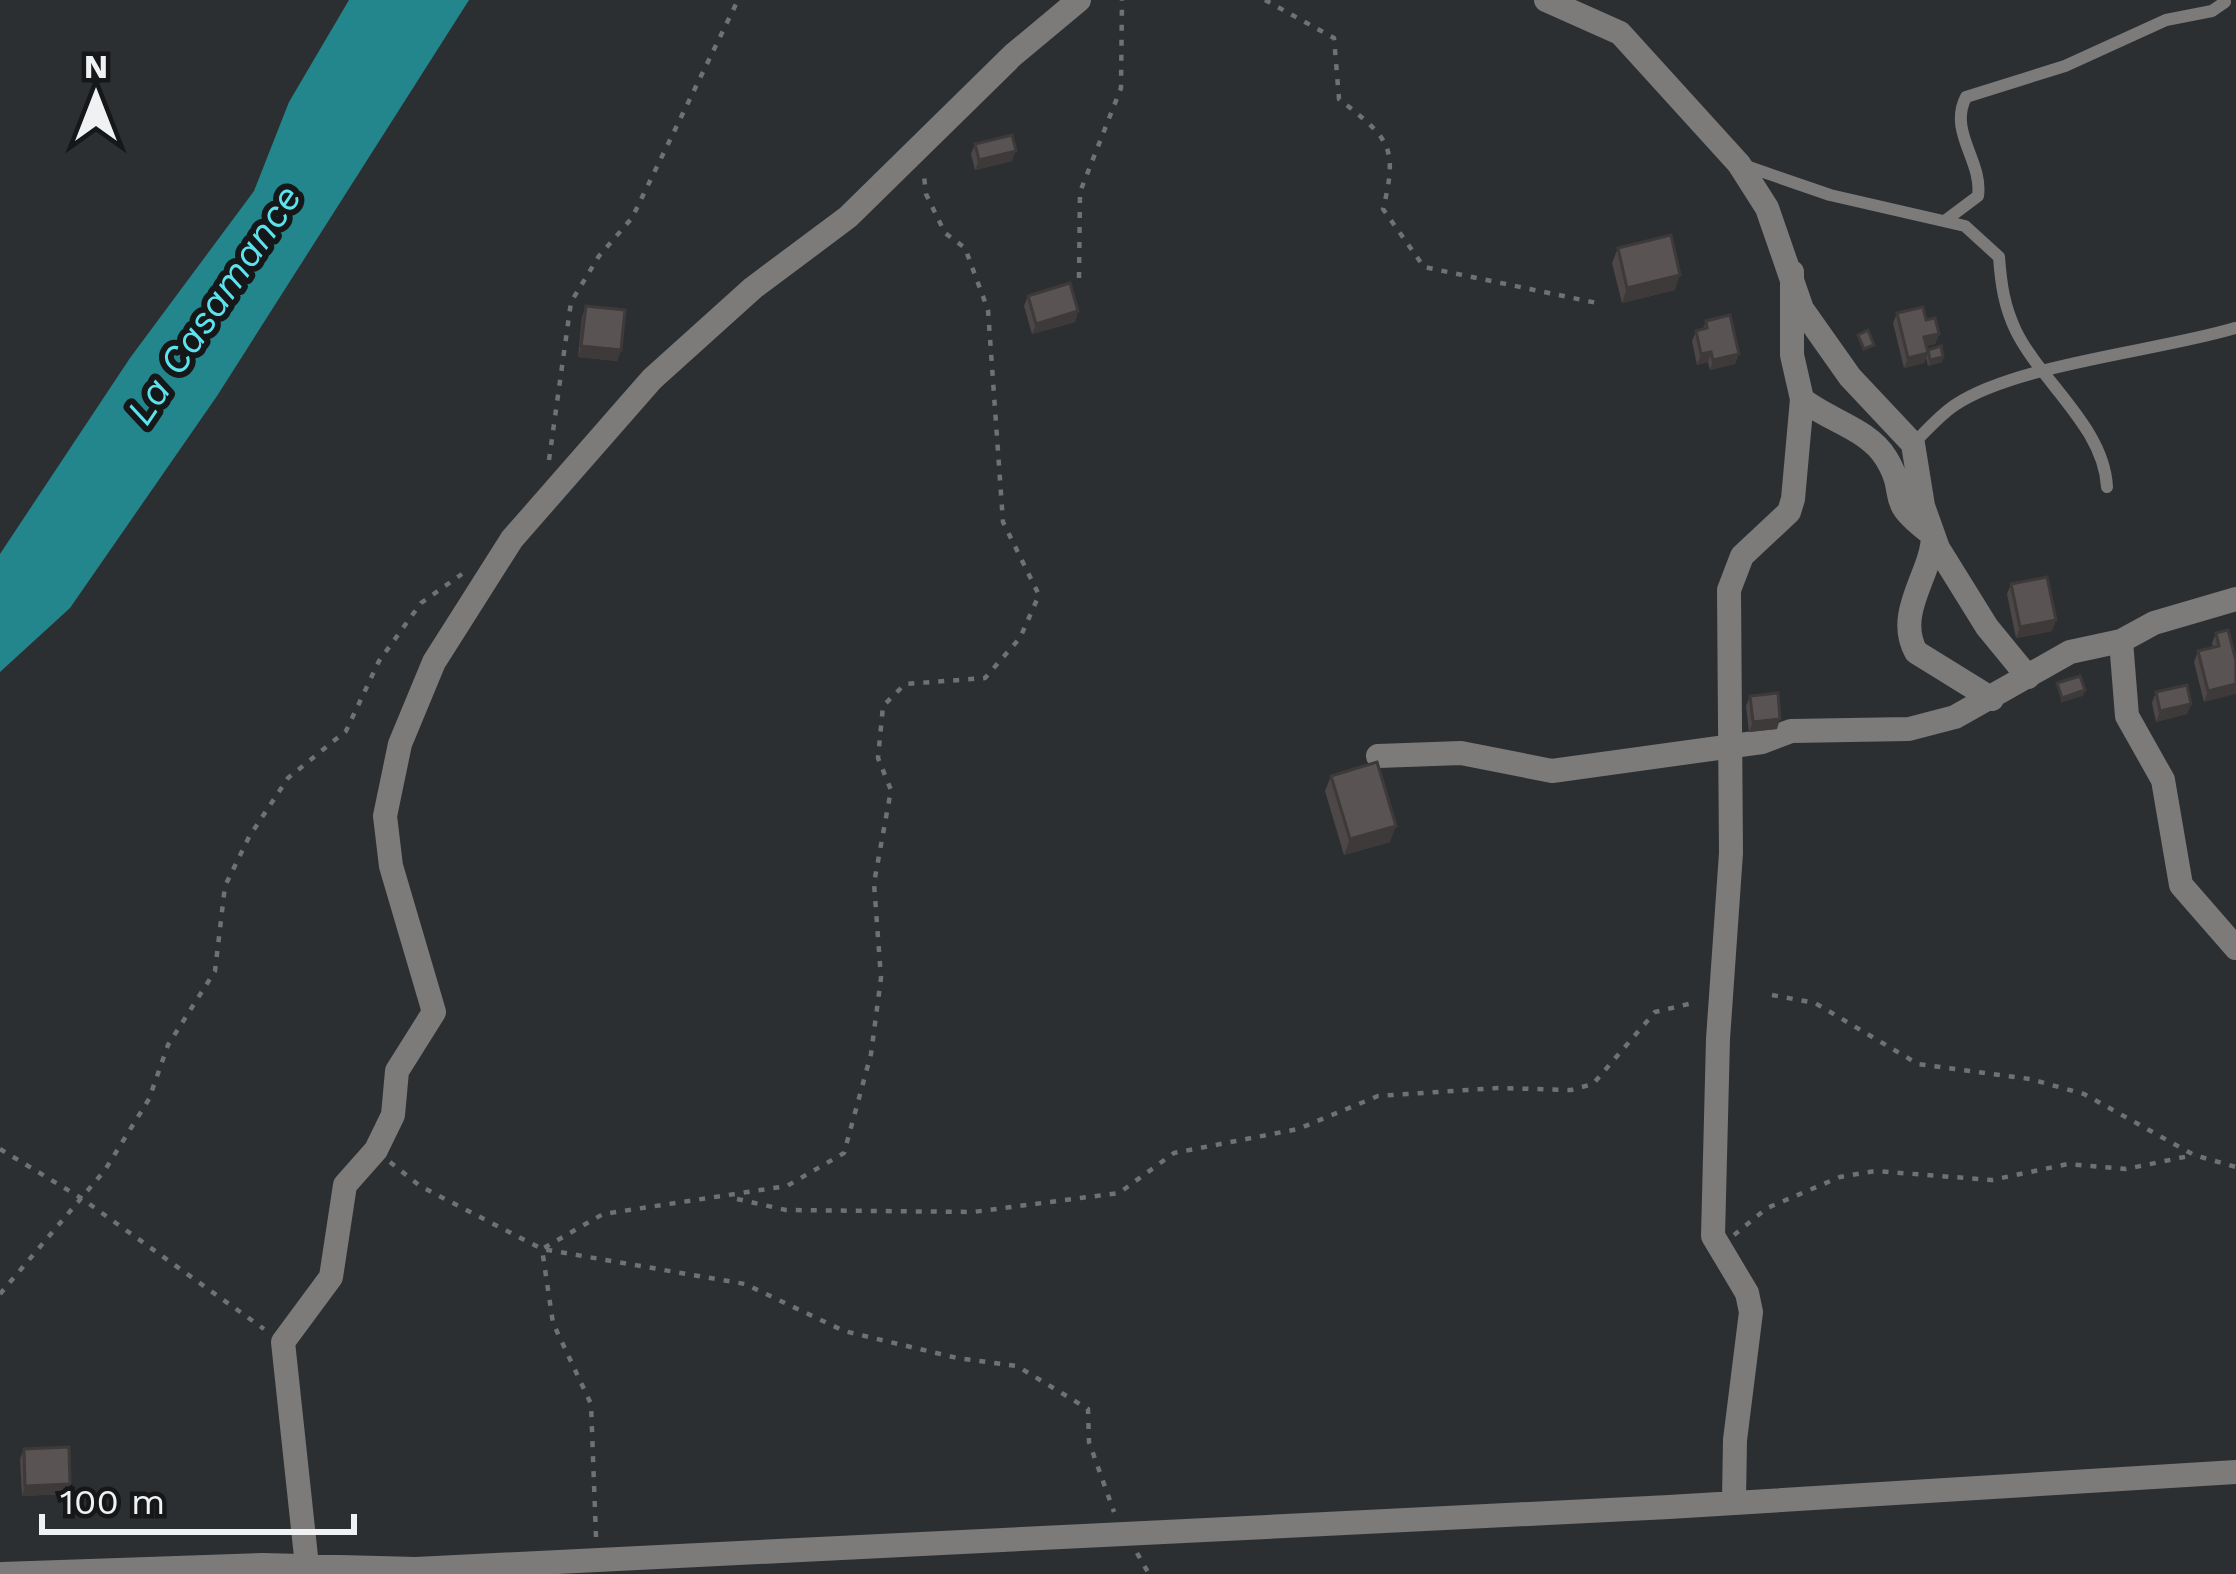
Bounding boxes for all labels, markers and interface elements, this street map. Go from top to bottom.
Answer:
north arrow [36,36,156,156]
text: N [84,47,108,86]
water label: La Casamance [117,176,310,433]
scale bar [42,1460,354,1534]
text: 100 m [60,1481,165,1523]

